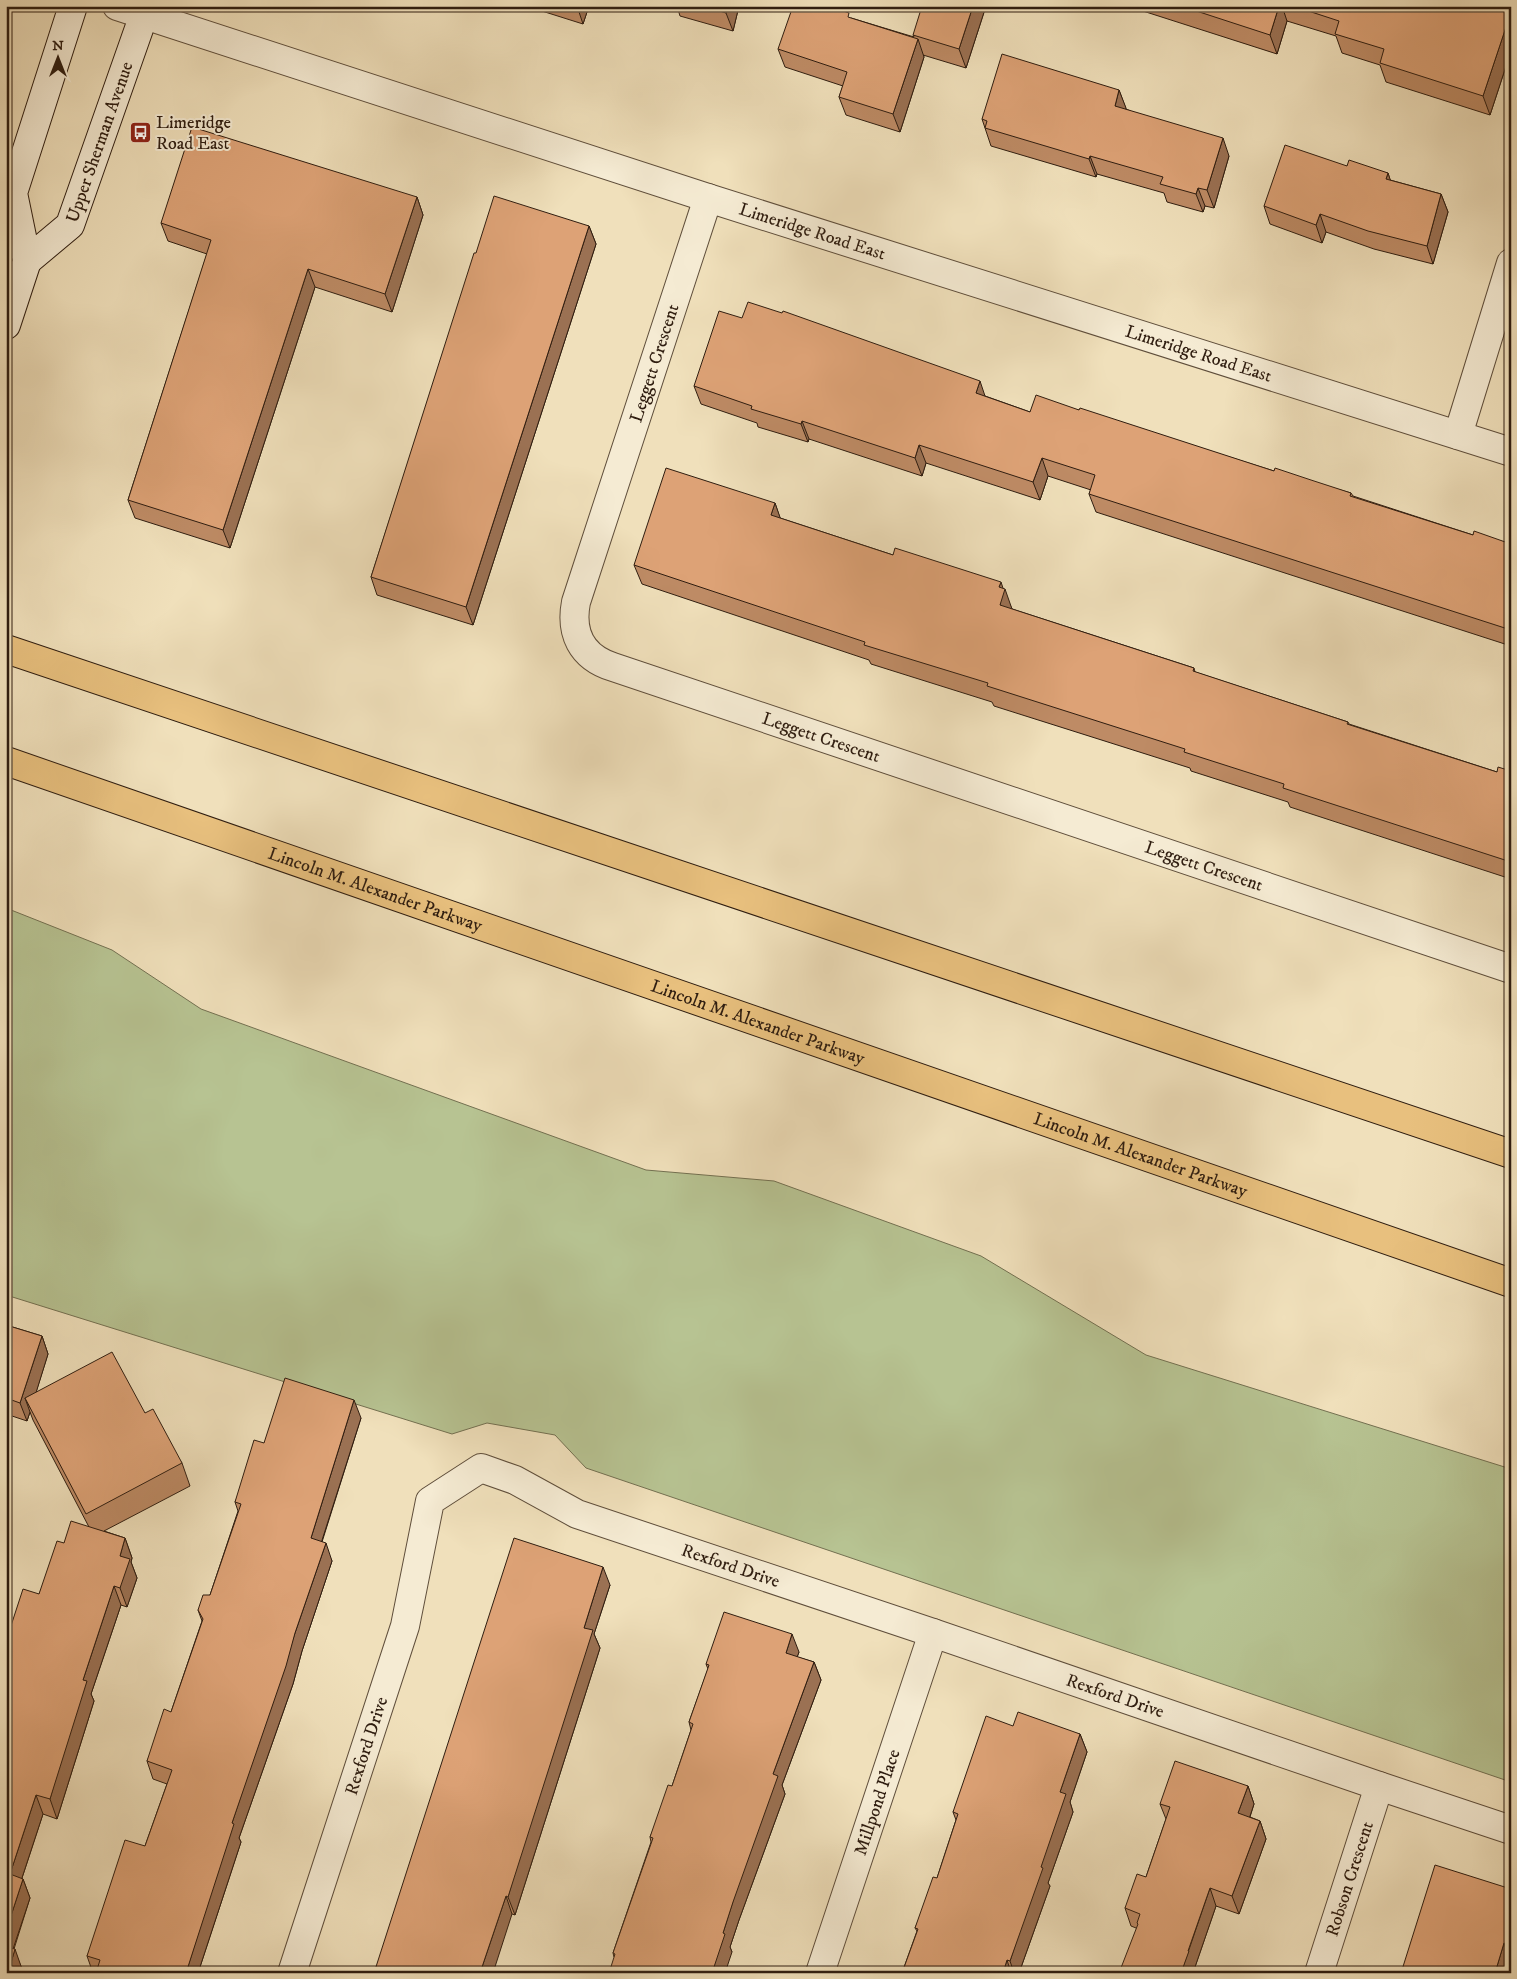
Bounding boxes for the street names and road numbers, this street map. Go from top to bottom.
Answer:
street label: Upper Sherman Avenue [62,59,139,226]
street label: Limeridge Road East [736,199,888,266]
street label: Leggett Crescent [625,301,685,425]
street label: Limeridge Road East [1122,321,1274,388]
street label: Leggett Crescent [759,708,883,768]
street label: Leggett Crescent [1142,837,1266,897]
street label: Lincoln M. Alexander Parkway [265,843,485,937]
street label: Lincoln M. Alexander Parkway [648,976,868,1070]
street label: Lincoln M. Alexander Parkway [1030,1108,1251,1203]
street label: Rexford Drive [678,1540,782,1593]
street label: Rexford Drive [1063,1670,1167,1723]
street label: Rexford Drive [341,1694,393,1798]
street label: Millpond Place [850,1747,906,1858]
street label: Robson Crescent [1321,1819,1379,1939]

